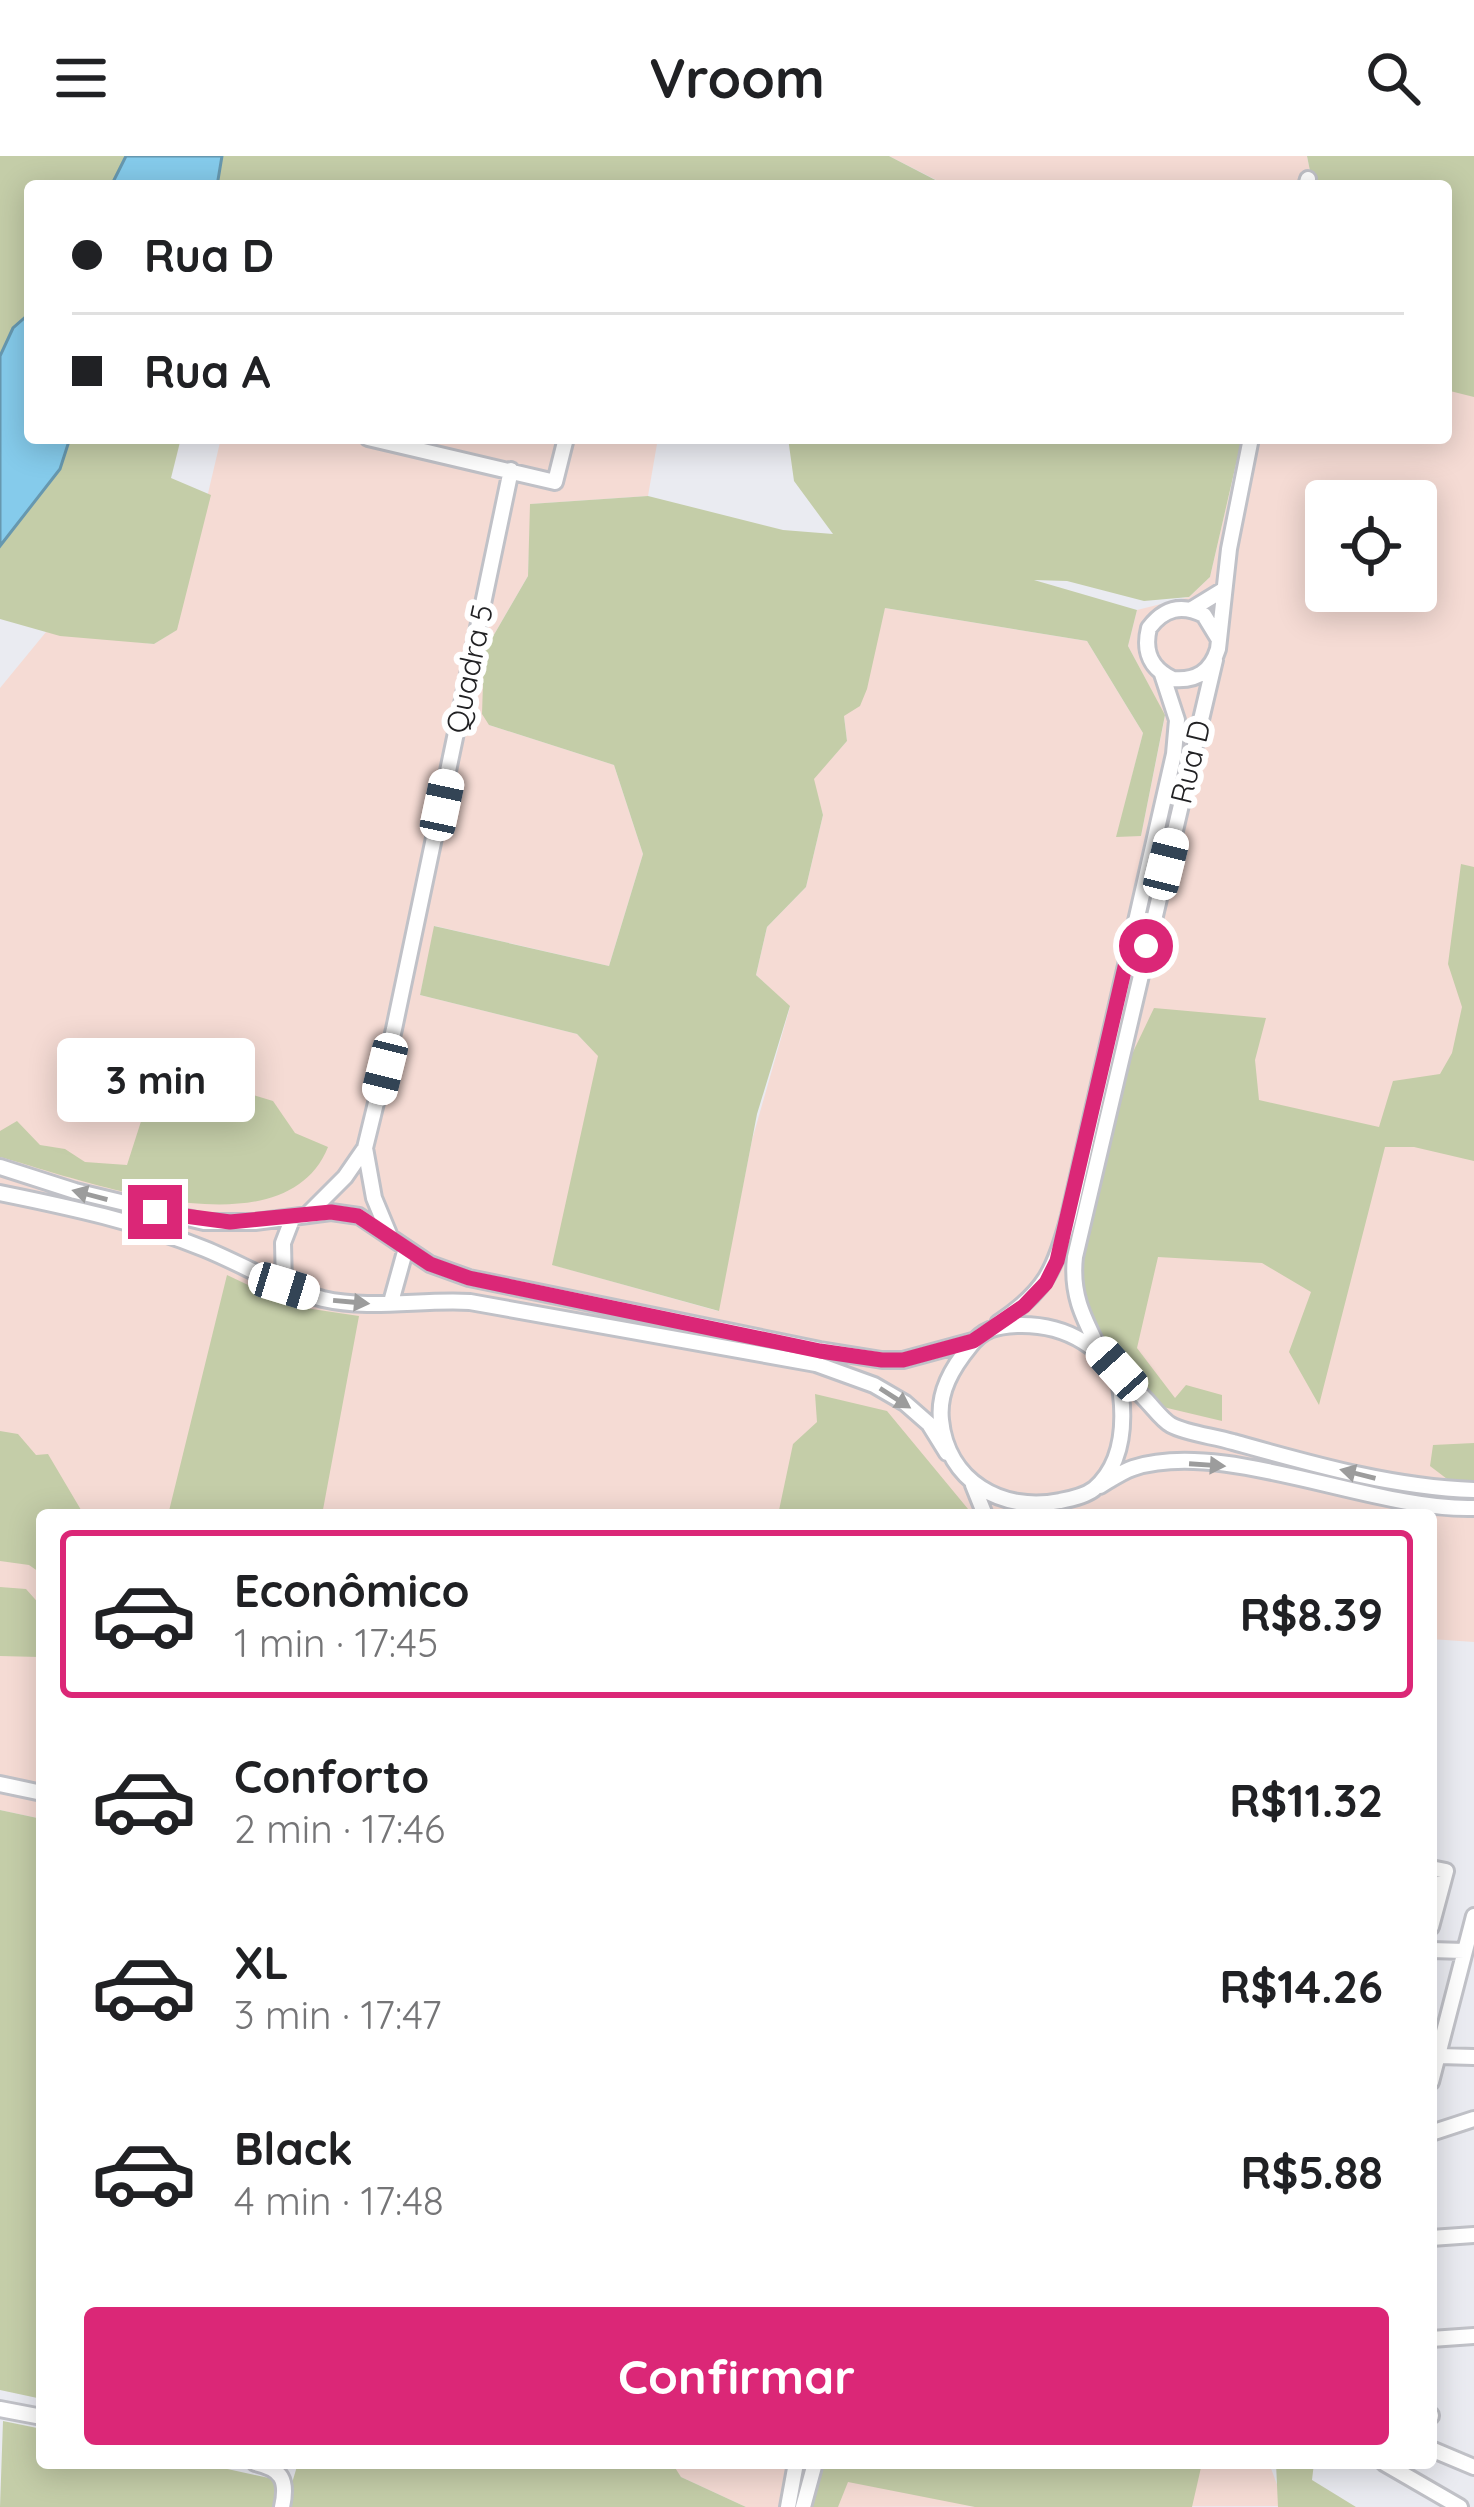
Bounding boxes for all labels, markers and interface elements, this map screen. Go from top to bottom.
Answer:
text: Vroom [649,44,825,112]
icon: menu [48,45,114,111]
icon: search [1360,45,1426,111]
text: Rua D [144,227,274,283]
text: Rua A [144,343,271,399]
map controls [1305,480,1437,612]
button: locate [1305,480,1437,612]
street label: Quadra 5 [437,601,501,737]
street label: Rua D [1161,716,1219,808]
car [417,766,467,844]
car [1140,825,1192,903]
route start [1119,919,1173,973]
car [359,1030,411,1108]
callout: 3 min [56,1038,254,1122]
text: 3 min [106,1055,206,1104]
one-way arrow [71,1185,108,1204]
route end [128,1185,182,1239]
car [244,1258,324,1314]
one-way arrow [332,1293,370,1312]
car [1080,1330,1154,1408]
one-way arrow [878,1387,912,1408]
one-way arrow [1189,1455,1226,1474]
one-way arrow [1340,1464,1377,1483]
icon: car [90,1560,198,1668]
text: Econômico [234,1562,470,1618]
text: R$8.39 [1240,1586,1383,1642]
text: 1 min · 17:45 [234,1618,438,1667]
icon: car [90,1746,198,1854]
text: Conforto [234,1748,429,1804]
text: R$11.32 [1229,1772,1383,1828]
text: 2 min · 17:46 [234,1804,445,1853]
icon: car [90,1932,198,2040]
text: XL [234,1934,289,1990]
text: R$14.26 [1220,1958,1383,2014]
text: 3 min · 17:47 [234,1990,442,2039]
icon: car [90,2118,198,2226]
text: Black [234,2120,353,2176]
text: R$5.88 [1241,2144,1383,2200]
text: 4 min · 17:48 [234,2176,444,2225]
button: Confirmar [84,2307,1389,2445]

